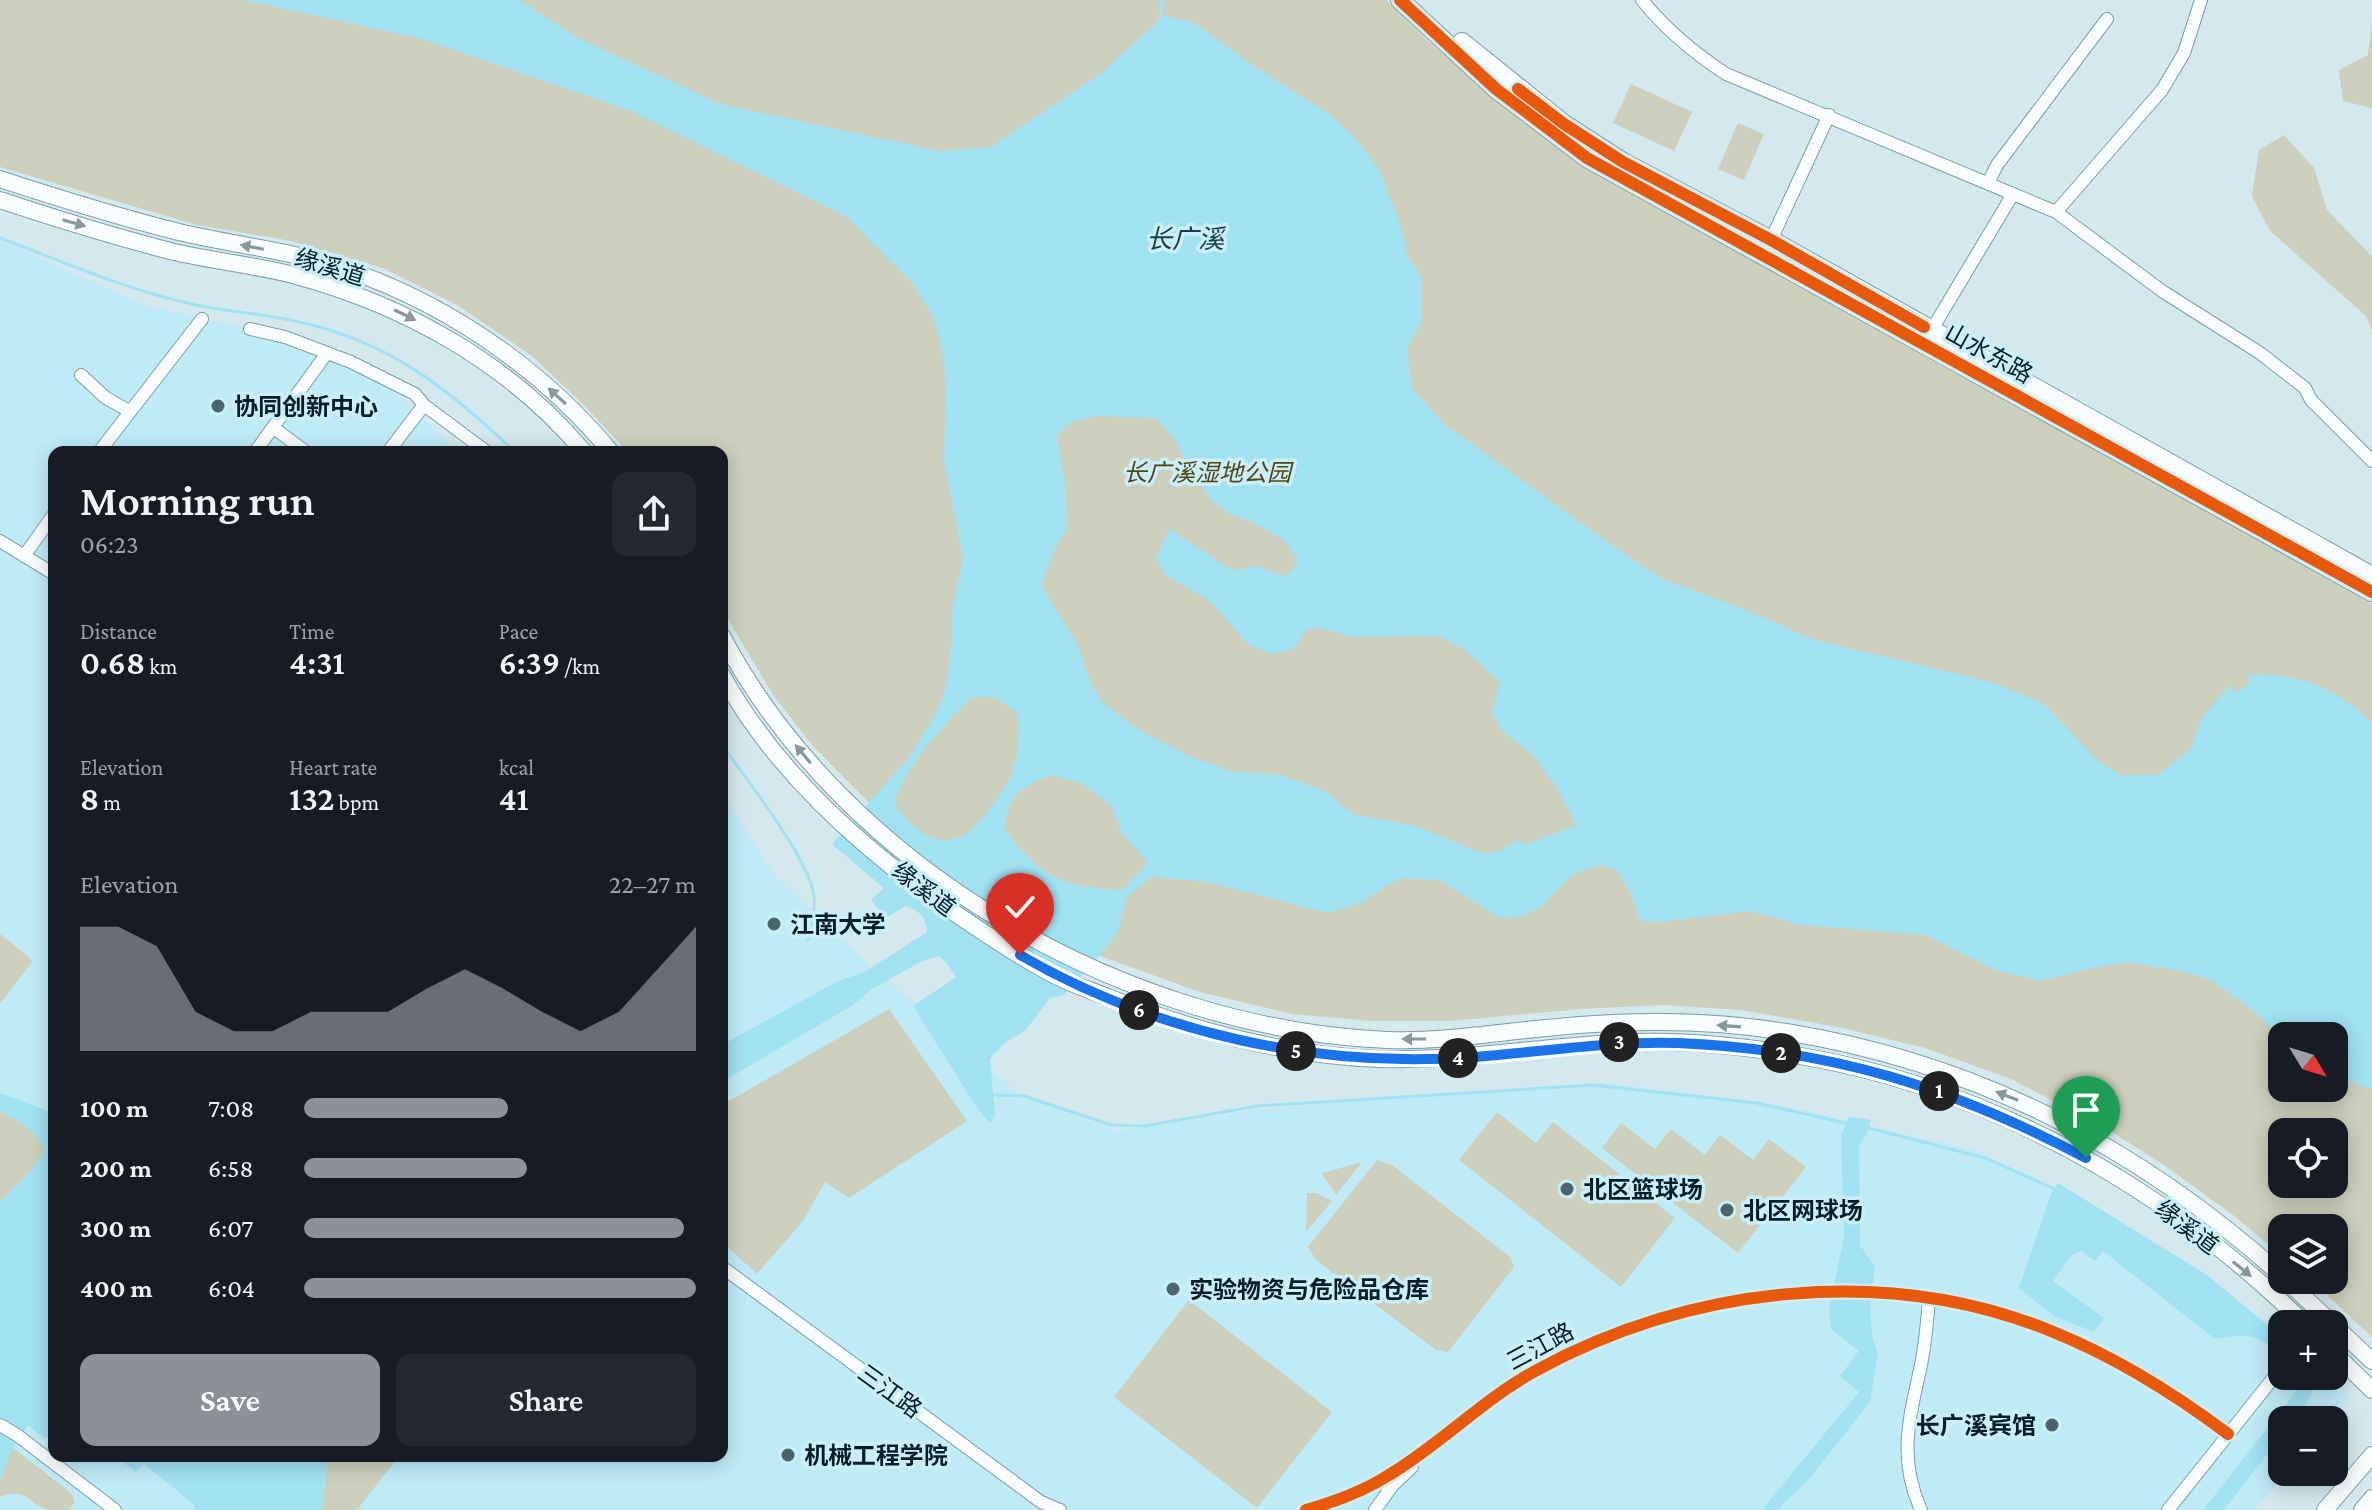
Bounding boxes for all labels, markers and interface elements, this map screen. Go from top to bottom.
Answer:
one-way arrow [62,218,87,230]
water label: 长广溪 [1146,225,1227,254]
one-way arrow [240,240,265,253]
street label: 缘溪道 [292,244,368,290]
one-way arrow [393,309,416,322]
street label: 山水东路 [1940,318,2038,388]
one-way arrow [547,387,566,405]
place label: 协同创新中心 [234,393,378,420]
marker: 协同创新中心 [209,397,227,415]
park label: 长广溪湿地公园 [1123,459,1294,486]
button: share [612,472,696,556]
text: Morning run [80,476,315,524]
text: 06:23 [80,530,139,559]
text: Distance [80,619,157,644]
text: Time [289,619,334,644]
text: Pace [499,619,538,644]
text: 0.68 [80,644,145,681]
text: 4:31 [289,644,345,681]
text: 6:39 [499,644,560,681]
text: km [145,654,177,679]
text: /km [560,654,600,679]
one-way arrow [795,744,812,764]
text: Elevation [80,755,163,780]
text: Heart rate [289,755,377,780]
text: kcal [499,755,534,780]
text: 8 [80,780,99,817]
text: 132 [289,780,334,817]
text: 41 [499,780,529,817]
text: m [99,790,121,815]
text: bpm [334,790,379,815]
street label: 缘溪道 [887,857,961,921]
text: Elevation [80,870,178,899]
text: 22–27 m [609,870,696,899]
pin [986,873,1054,955]
icon: check [998,885,1042,929]
place label: 江南大学 [790,911,886,938]
marker: 江南大学 [765,915,783,933]
pin: 6 [1119,990,1159,1030]
text: 6 [1133,997,1145,1022]
one-way arrow [1716,1019,1741,1032]
pin: 3 [1599,1022,1639,1062]
north arrow [2268,1022,2348,1102]
map controls [2268,1022,2348,1486]
text: 3 [1614,1029,1624,1054]
pin: 5 [1276,1031,1316,1071]
one-way arrow [1401,1033,1426,1045]
pin: 2 [1761,1033,1801,1073]
text: 5 [1291,1038,1301,1063]
pin: 4 [1438,1038,1478,1078]
text: 2 [1775,1040,1787,1065]
text: 4 [1452,1045,1464,1070]
pin: 1 [1919,1071,1959,1111]
pin [2052,1076,2120,1158]
text: 1 [1935,1078,1943,1103]
icon: arrive [2064,1088,2108,1132]
one-way arrow [1995,1089,2019,1102]
text: 100 m [80,1094,148,1123]
text: 7:08 [208,1094,254,1123]
button: locate [2268,1118,2348,1198]
text: 200 m [80,1154,152,1183]
text: 6:58 [208,1154,253,1183]
place label: 北区篮球场 [1583,1176,1703,1203]
marker: 北区篮球场 [1558,1180,1576,1198]
street label: 缘溪道 [2150,1195,2224,1259]
place label: 北区网球场 [1743,1197,1863,1224]
marker: 北区网球场 [1718,1201,1736,1219]
text: 300 m [80,1214,151,1243]
text: 6:07 [208,1214,253,1243]
button: layers [2268,1214,2348,1294]
one-way arrow [2232,1260,2252,1277]
text: 400 m [80,1274,153,1303]
text: 6:04 [208,1274,255,1303]
place label: 实验物资与危险品仓库 [1189,1276,1429,1303]
marker: 实验物资与危险品仓库 [1164,1280,1182,1298]
button: + [2268,1310,2348,1390]
street label: 三江路 [1502,1317,1578,1375]
button: Save [80,1354,380,1446]
button: Share [396,1354,696,1446]
street label: 三江路 [853,1359,927,1423]
button: − [2268,1406,2348,1486]
place label: 长广溪宾馆 [1916,1412,2036,1439]
marker: 长广溪宾馆 [2043,1416,2061,1434]
place label: 机械工程学院 [804,1442,948,1469]
marker: 机械工程学院 [779,1446,797,1464]

